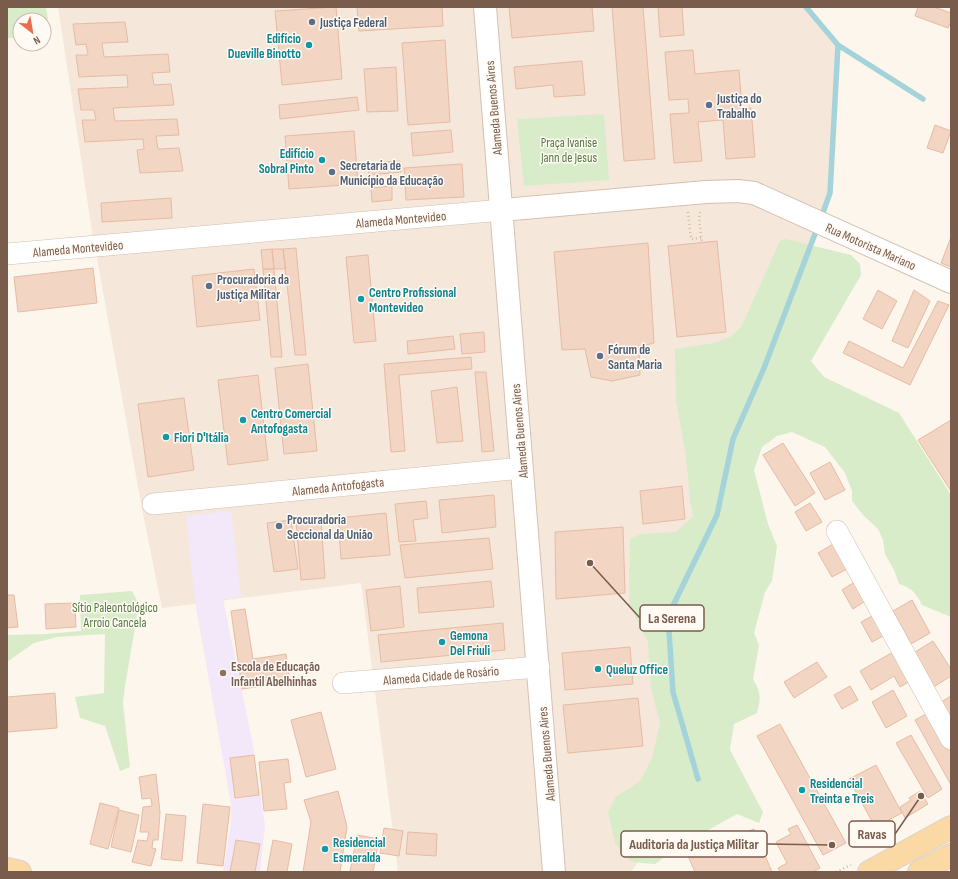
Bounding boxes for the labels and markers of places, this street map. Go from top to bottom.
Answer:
place label: Justiça Federal [319,15,387,31]
marker: Justiça Federal [307,17,317,27]
place label: Edifício Dueville Binotto [228,31,301,62]
marker: Edifício Dueville Binotto [304,40,314,50]
place label: Justiça do Trabalho [716,91,762,122]
marker: Justiça do Trabalho [704,100,714,110]
place label: Edifício Sobral Pinto [259,146,314,177]
marker: Edifício Sobral Pinto [317,155,327,165]
place label: Secretaria de Município da Educação [340,158,444,189]
marker: Secretaria de Município da Educação [327,167,337,177]
place label: Procuradoria da Justiça Militar [216,272,289,303]
marker: Procuradoria da Justiça Militar [204,281,214,291]
place label: Centro Profissional Montevideo [369,285,457,316]
marker: Centro Profissional Montevideo [356,294,366,304]
place label: Fórum de Santa Maria [608,342,662,373]
marker: Fórum de Santa Maria [595,351,605,361]
place label: Centro Comercial Antofogasta [250,406,332,437]
marker: Centro Comercial Antofogasta [238,415,248,425]
place label: Fiori D'Itália [174,430,229,446]
marker: Fiori D'Itália [161,432,171,442]
place label: Procuradoria Seccional da União [287,512,373,543]
marker: Procuradoria Seccional da União [274,521,284,531]
callout: La Serena [640,605,704,631]
place label: Gemona Del Friuli [450,628,490,659]
marker: Gemona Del Friuli [437,637,447,647]
place label: Escola de Educação Infantil Abelhinhas [231,659,320,690]
place label: Queluz Office [606,662,669,678]
marker: Queluz Office [593,664,603,674]
marker: Escola de Educação Infantil Abelhinhas [218,668,228,678]
place label: Residencial Treinta e Treis [810,776,874,807]
marker: Residencial Treinta e Treis [797,785,807,795]
callout: Ravas [849,821,895,847]
callout: Auditoria da Justiça Militar [621,831,767,857]
place label: Residencial Esmeralda [333,835,386,866]
marker: Residencial Esmeralda [320,844,330,854]

